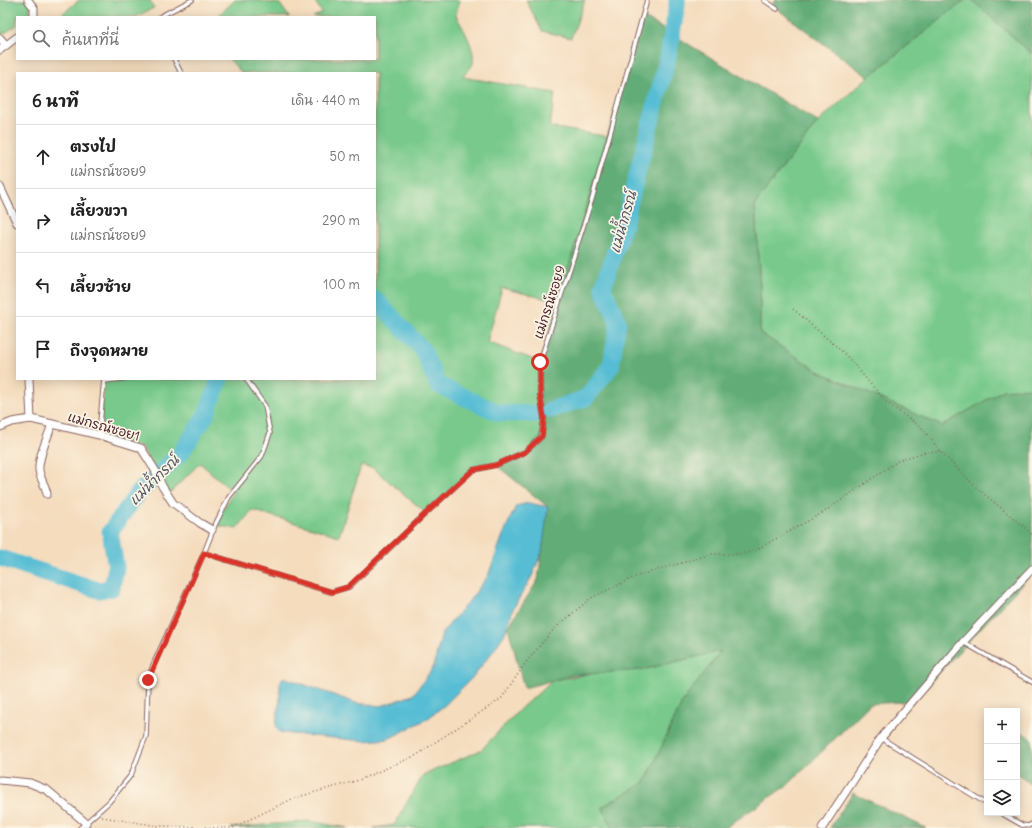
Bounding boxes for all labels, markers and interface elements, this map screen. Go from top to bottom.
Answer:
search box [16,16,376,60]
icon: search [30,27,52,49]
text: ค้นหาที่นี่ [62,30,119,49]
text: 6 นาที [32,90,79,112]
text: เดิน · 440 m [291,92,360,109]
text: ตรงไป [70,137,116,156]
icon: ahead [32,146,54,168]
text: 50 m [329,148,360,165]
text: แม่กรณ์ซอย9 [70,163,146,180]
water label: แม่น้ำกรณ์ [602,185,641,255]
text: เลี้ยวขวา [70,201,128,220]
icon: right [32,210,54,232]
text: 290 m [322,212,360,229]
text: แม่กรณ์ซอย9 [70,227,146,244]
street label: แม่กรณ์ซอย9 [529,263,569,341]
icon: left [32,274,54,296]
text: 100 m [323,276,360,293]
text: เลี้ยวซ้าย [70,277,131,296]
icon: arrive [32,338,54,360]
text: ถึงจุดหมาย [70,341,148,360]
route start [531,353,549,371]
street label: แม่กรณ์ซอย1 [66,407,142,445]
water label: แม่น้ำกรณ์ [122,447,185,509]
route end [139,671,157,689]
map controls [984,708,1020,816]
button: + [984,708,1020,744]
button: − [984,744,1020,780]
button: layers [984,780,1020,816]

